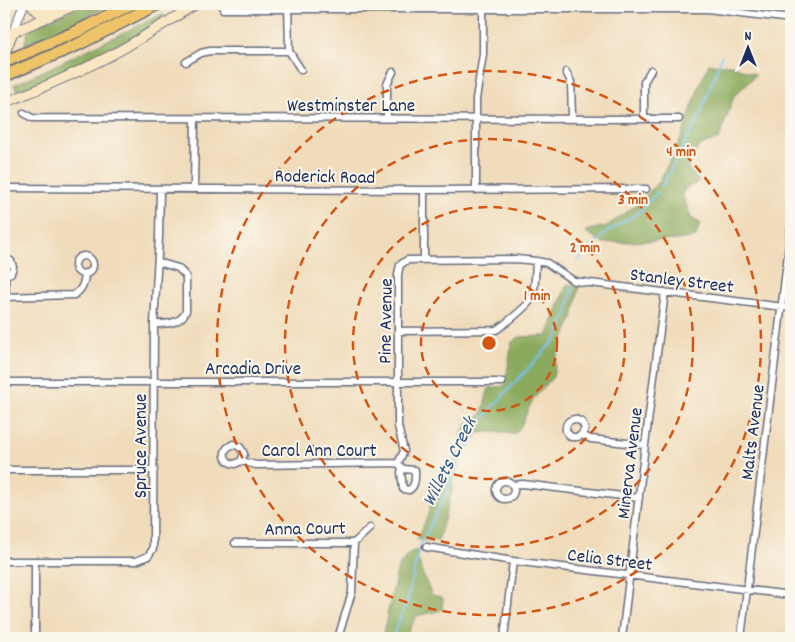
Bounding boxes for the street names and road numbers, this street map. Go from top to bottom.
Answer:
street label: Westminster Lane [287,94,415,121]
street label: Roderick Road [274,164,376,193]
street label: Stanley Street [628,263,735,302]
street label: Pine Avenue [373,278,402,364]
street label: Arcadia Drive [205,357,301,384]
street label: Malts Avenue [735,383,774,482]
street label: Spruce Avenue [129,394,156,498]
street label: Minerva Avenue [611,406,652,521]
street label: Carol Ann Court [261,439,377,466]
street label: Anna Court [264,516,346,545]
street label: Celia Street [566,543,653,580]

